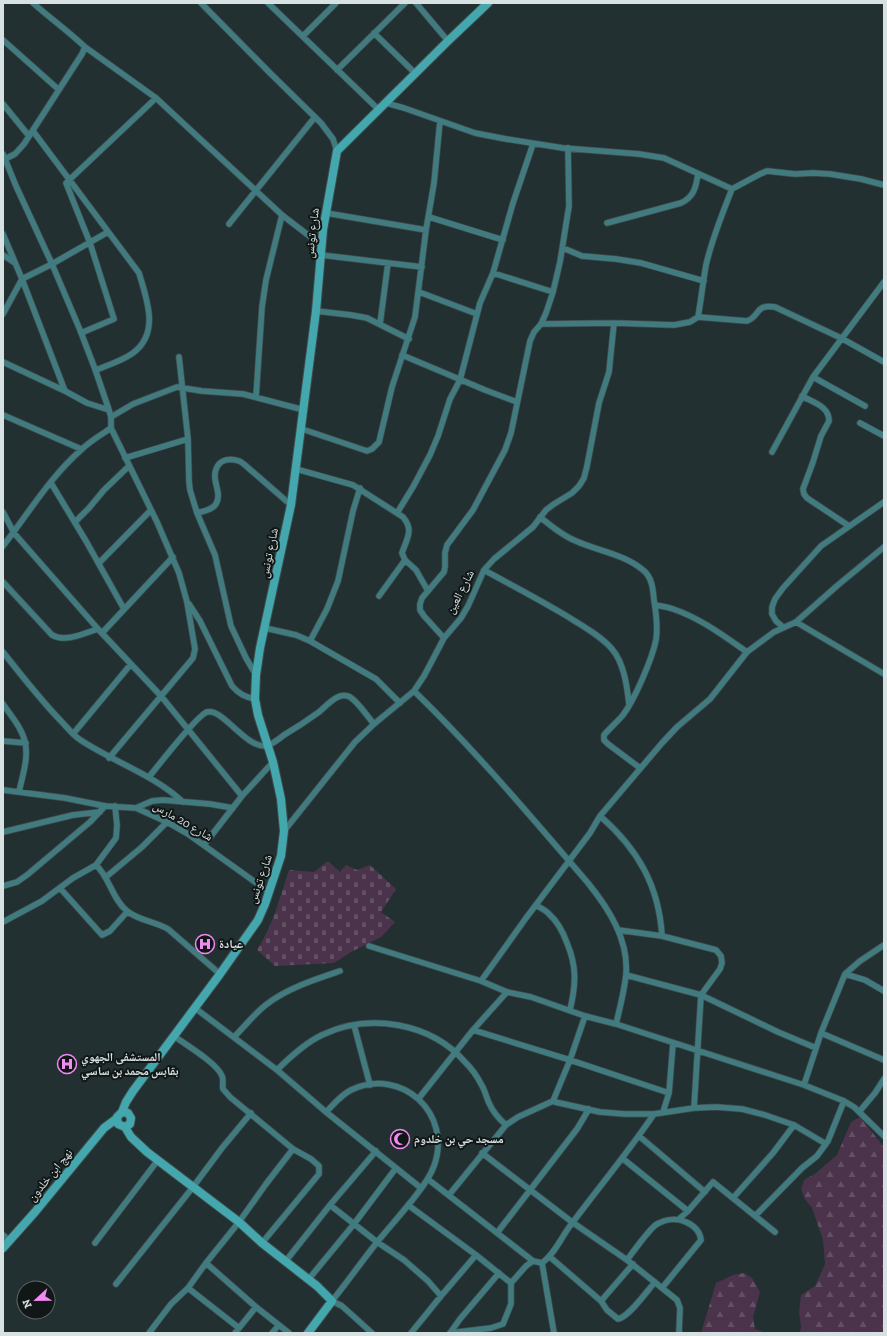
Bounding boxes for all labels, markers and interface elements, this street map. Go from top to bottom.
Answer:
street label: شارع تونس [302,207,323,259]
street label: شارع تونس [257,527,282,579]
street label: شارع العين [443,568,478,617]
street label: شارع 20 مارس [150,798,215,845]
street label: شارع تونس [245,853,276,906]
hospital icon: عيادة [194,933,216,955]
place label: عيادة [219,937,243,951]
place label: المستشفى الجهوي بقابس محمد بن ساسي [81,1050,179,1081]
hospital icon: المستشفى الجهوي بقابس محمد بن ساسي [56,1053,78,1075]
mosque icon: مسجد حي بن خلدوم [389,1128,411,1150]
place label: مسجد حي بن خلدوم [414,1132,504,1149]
street label: نهج ابن خلدون [25,1146,76,1204]
north arrow [16,1280,56,1320]
text: N [19,1297,35,1310]

